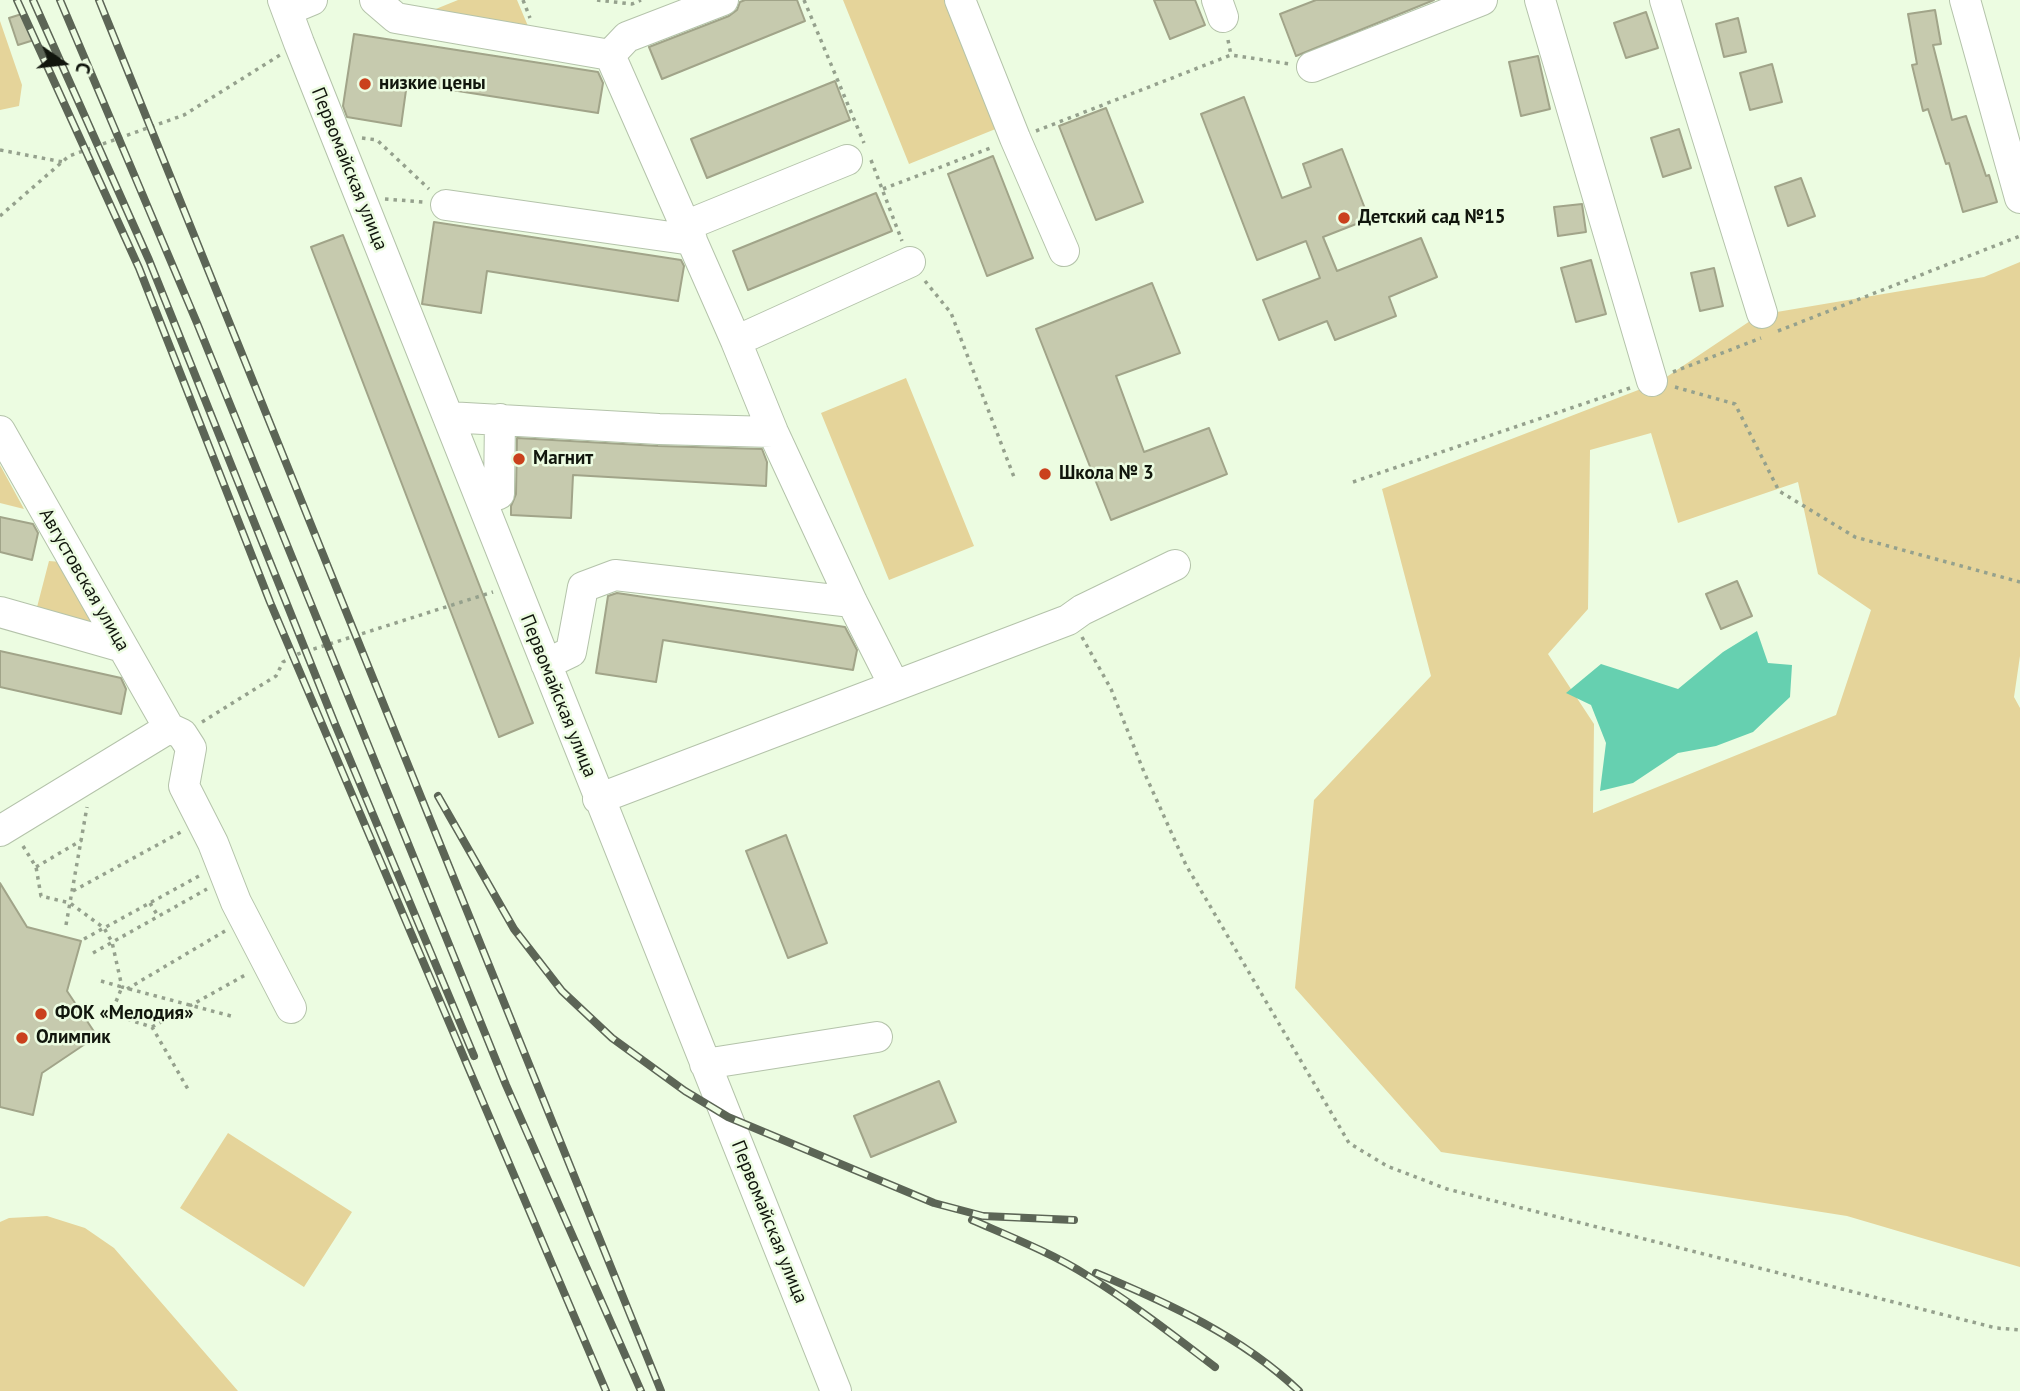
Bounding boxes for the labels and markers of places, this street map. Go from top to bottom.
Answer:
place label: низкие цены [379,73,486,95]
marker: низкие цены [357,76,373,92]
place label: Детский сад №15 [1358,207,1506,229]
marker: Детский сад №15 [1336,210,1352,226]
place label: Магнит [533,448,593,470]
marker: Магнит [511,451,527,467]
place label: Школа № 3 [1059,463,1154,485]
marker: Школа № 3 [1037,466,1053,482]
place label: ФОК «Мелодия» [55,1003,193,1025]
marker: ФОК «Мелодия» [33,1006,49,1022]
place label: Олимпик [36,1027,111,1049]
marker: Олимпик [14,1030,30,1046]

